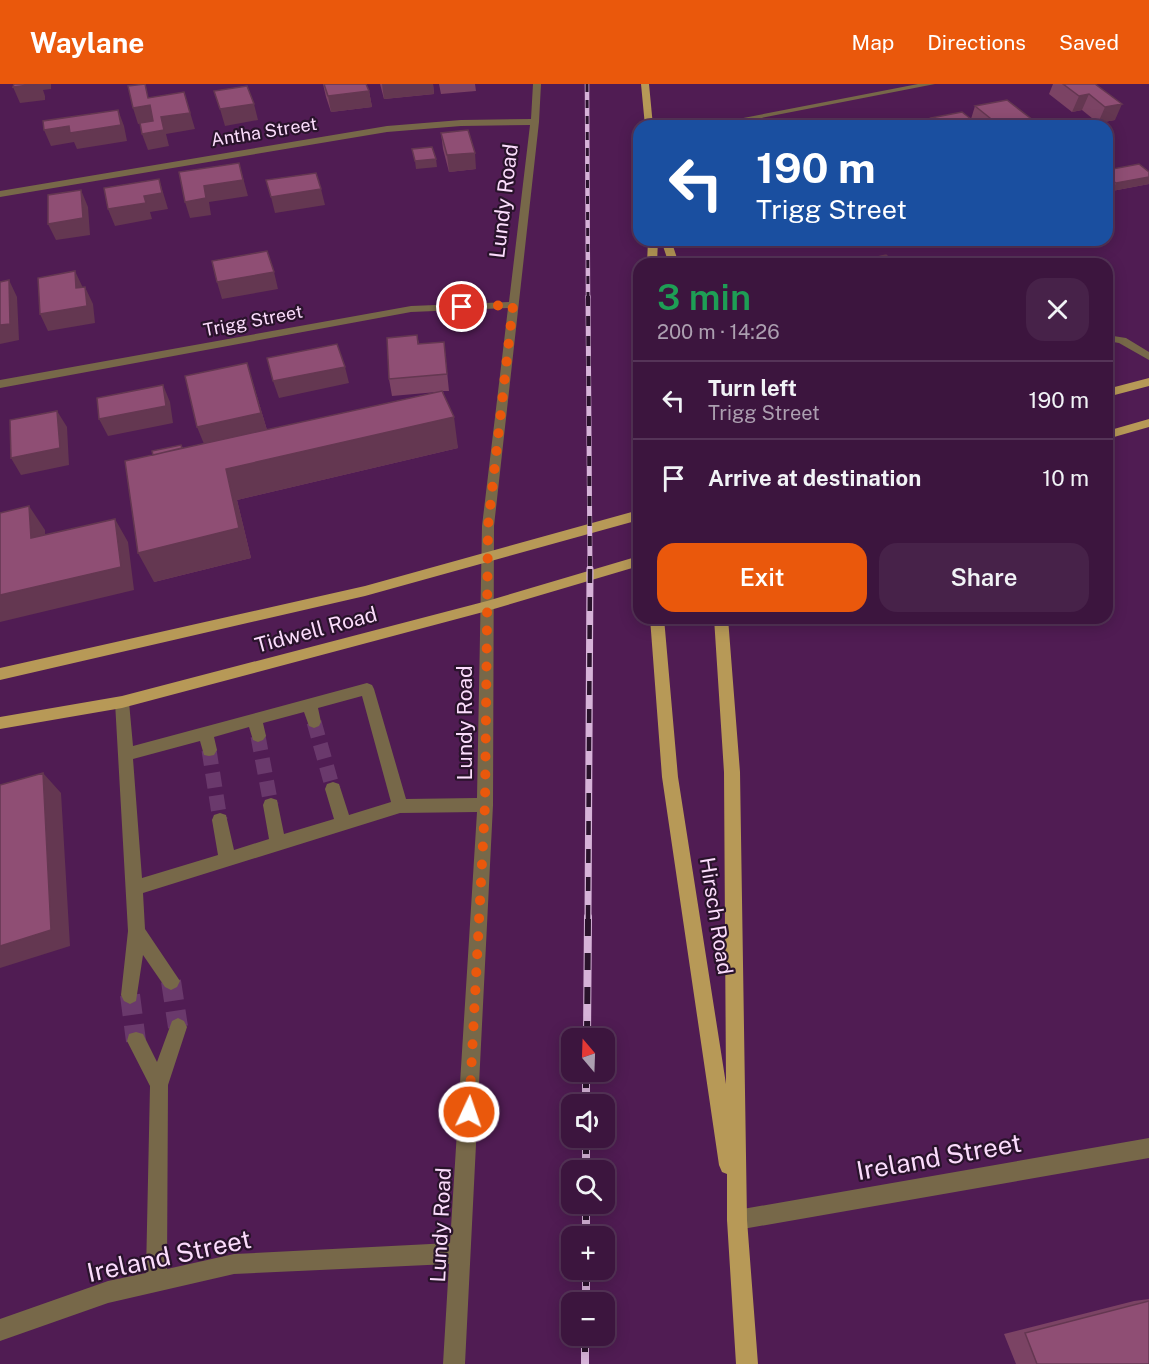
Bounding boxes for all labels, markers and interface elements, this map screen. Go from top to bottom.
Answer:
text: Waylane [30,26,144,59]
text: Map [852,30,894,55]
text: Directions [927,30,1026,55]
text: Saved [1059,30,1119,55]
street label: Antha Street [209,113,318,150]
street label: Lundy Road [484,142,523,260]
text: 190 m [756,143,876,192]
icon: left [657,144,735,222]
text: Trigg Street [756,193,907,225]
text: 3 min [657,276,751,318]
button: close [1026,278,1089,341]
pin [436,281,487,332]
icon: arrive [445,290,478,323]
street label: Trigg Street [201,301,304,340]
text: 200 m · 14:26 [657,320,780,344]
text: Turn left [708,375,797,401]
icon: left [657,384,690,417]
text: 190 m [1029,387,1089,413]
text: Trigg Street [708,401,820,425]
icon: arrive [657,462,690,495]
text: Arrive at destination [708,465,921,491]
text: 10 m [1042,465,1089,491]
button: Exit [657,543,867,612]
button: Share [879,543,1089,612]
street label: Tidwell Road [252,601,380,658]
street label: Lundy Road [452,665,477,781]
street label: Hirsch Road [695,855,738,976]
north arrow [561,1028,615,1082]
map controls [561,1028,615,1346]
position arrow [437,1080,501,1144]
button: sound [561,1094,615,1148]
street label: Ireland Street [854,1127,1024,1186]
button: search [561,1160,615,1214]
street label: Lundy Road [425,1167,456,1283]
street label: Ireland Street [84,1223,254,1288]
button: + [561,1226,615,1280]
button: − [561,1292,615,1346]

